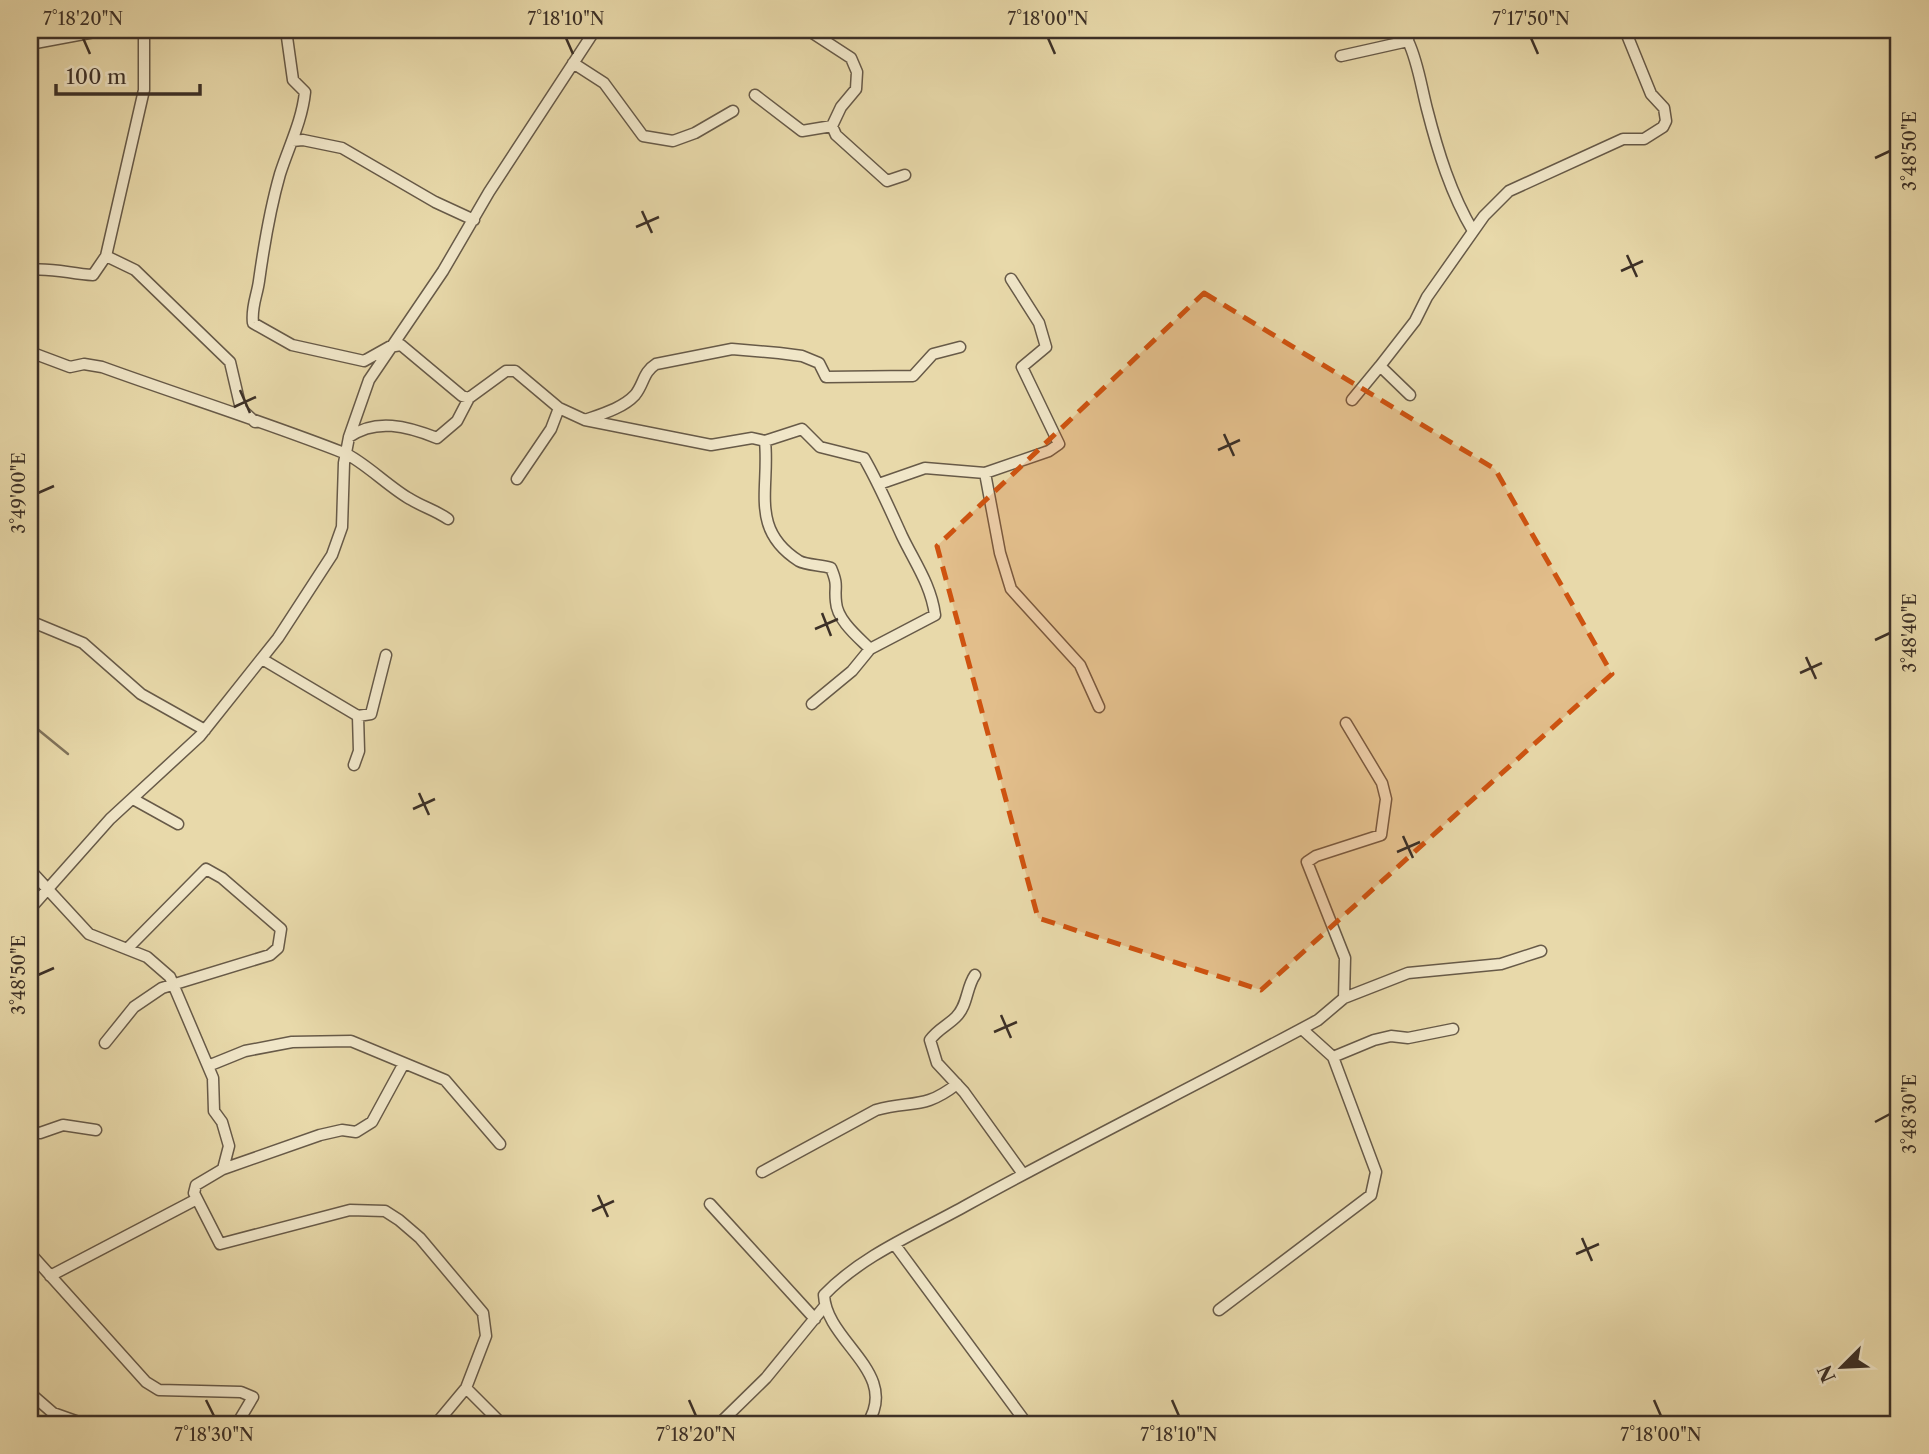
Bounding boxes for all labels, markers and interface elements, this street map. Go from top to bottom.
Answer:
text: 7°18'20"N [43,8,123,30]
text: 7°18'10"N [527,8,605,30]
text: 7°18'00"N [1007,8,1089,30]
text: 7°17'50"N [1492,8,1570,30]
scale bar [56,52,200,96]
text: 100 m [66,64,127,89]
text: 3°48'50"E [1899,111,1921,191]
text: 3°49'00"E [8,452,30,534]
text: 3°48'40"E [1899,593,1921,673]
text: 3°48'50"E [8,935,30,1015]
text: 3°48'30"E [1899,1074,1921,1154]
north arrow [1806,1332,1876,1402]
text: N [1813,1361,1841,1386]
text: 7°18'30"N [174,1424,254,1446]
text: 7°18'20"N [656,1424,736,1446]
text: 7°18'10"N [1140,1424,1218,1446]
text: 7°18'00"N [1620,1424,1702,1446]

